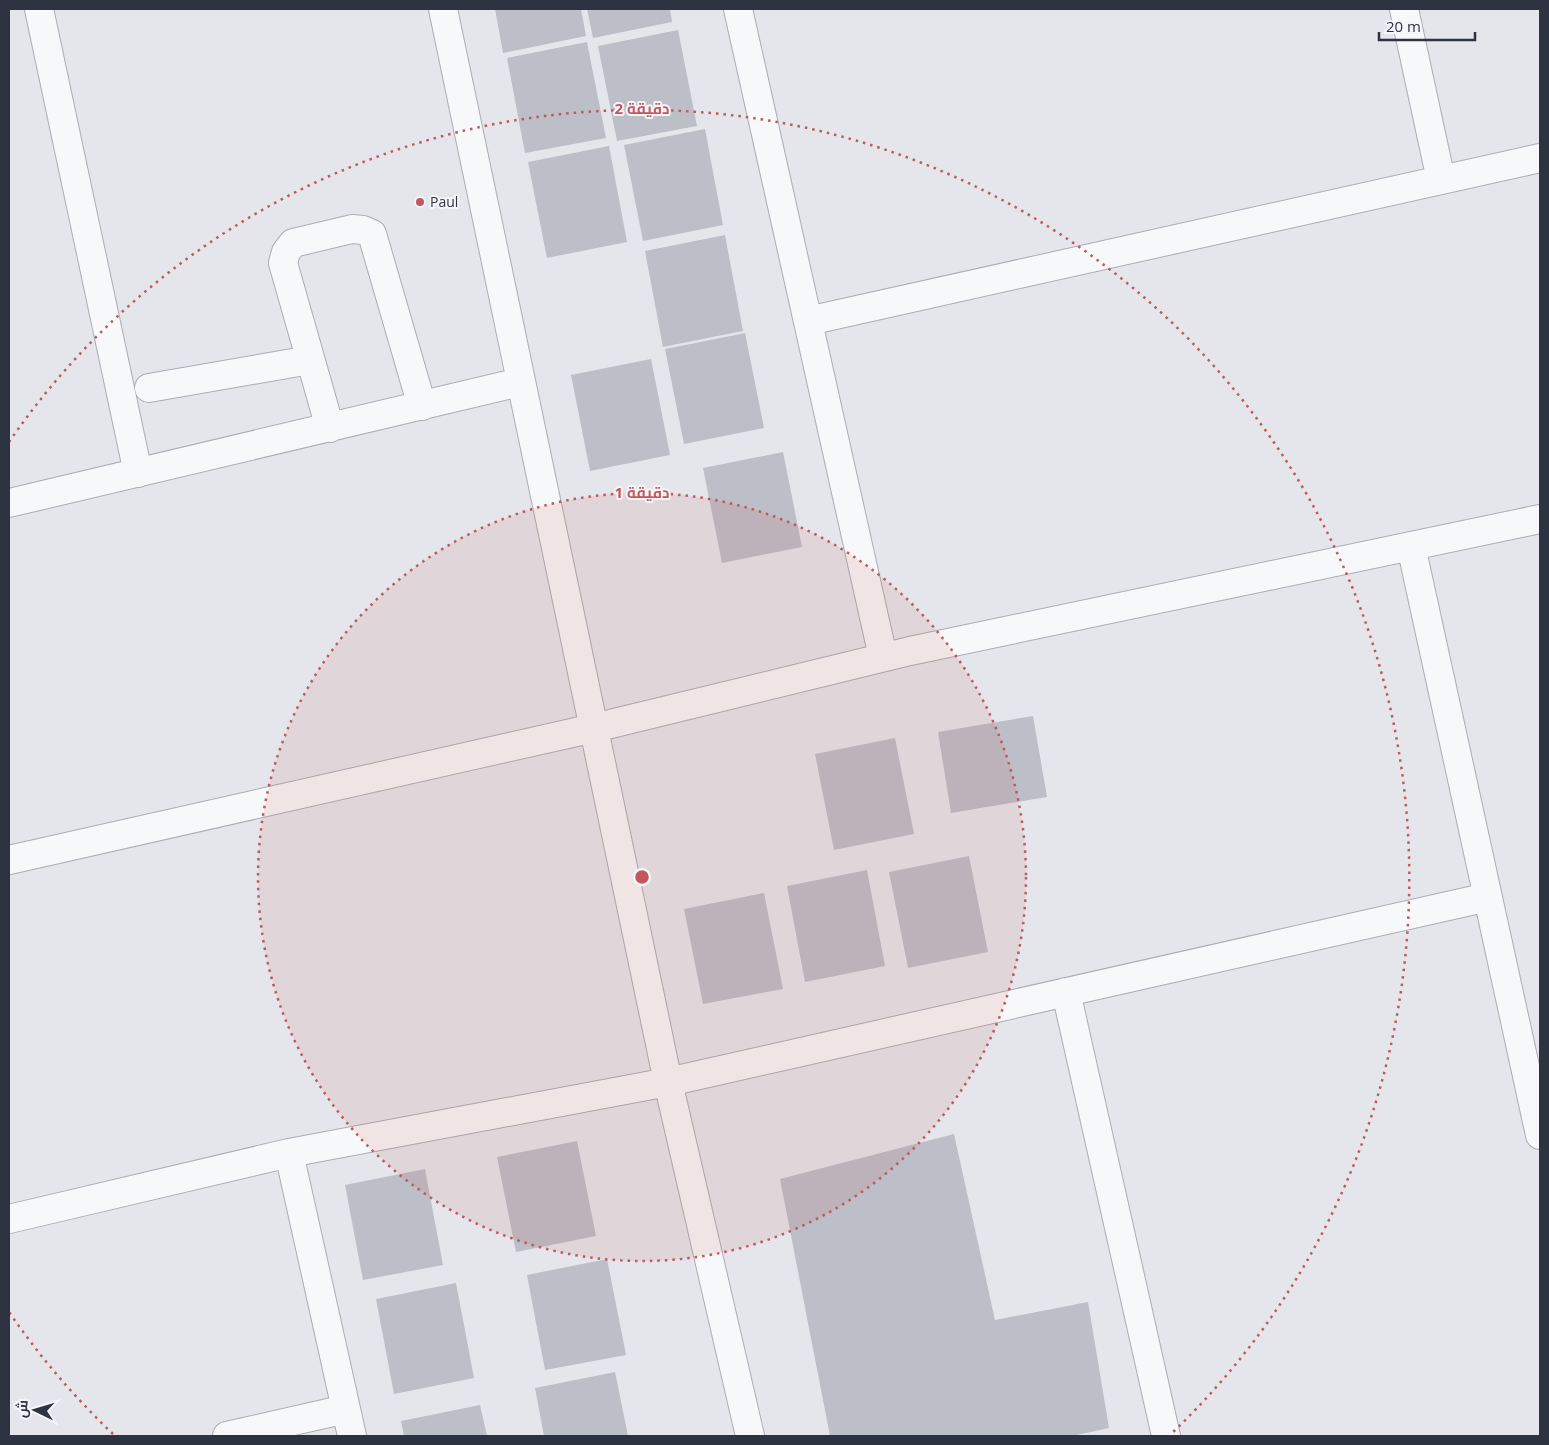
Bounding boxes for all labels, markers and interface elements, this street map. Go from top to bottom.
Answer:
scale bar [1379,10,1475,42]
text: 20 m [1386,16,1421,36]
text: 2 دقيقة [615,98,669,118]
place label: Paul [430,192,458,211]
marker: Paul [414,196,426,208]
text: 1 دقيقة [615,482,669,502]
centre of rings [633,868,651,886]
north arrow [10,1385,60,1435]
text: ش [11,1399,32,1419]

